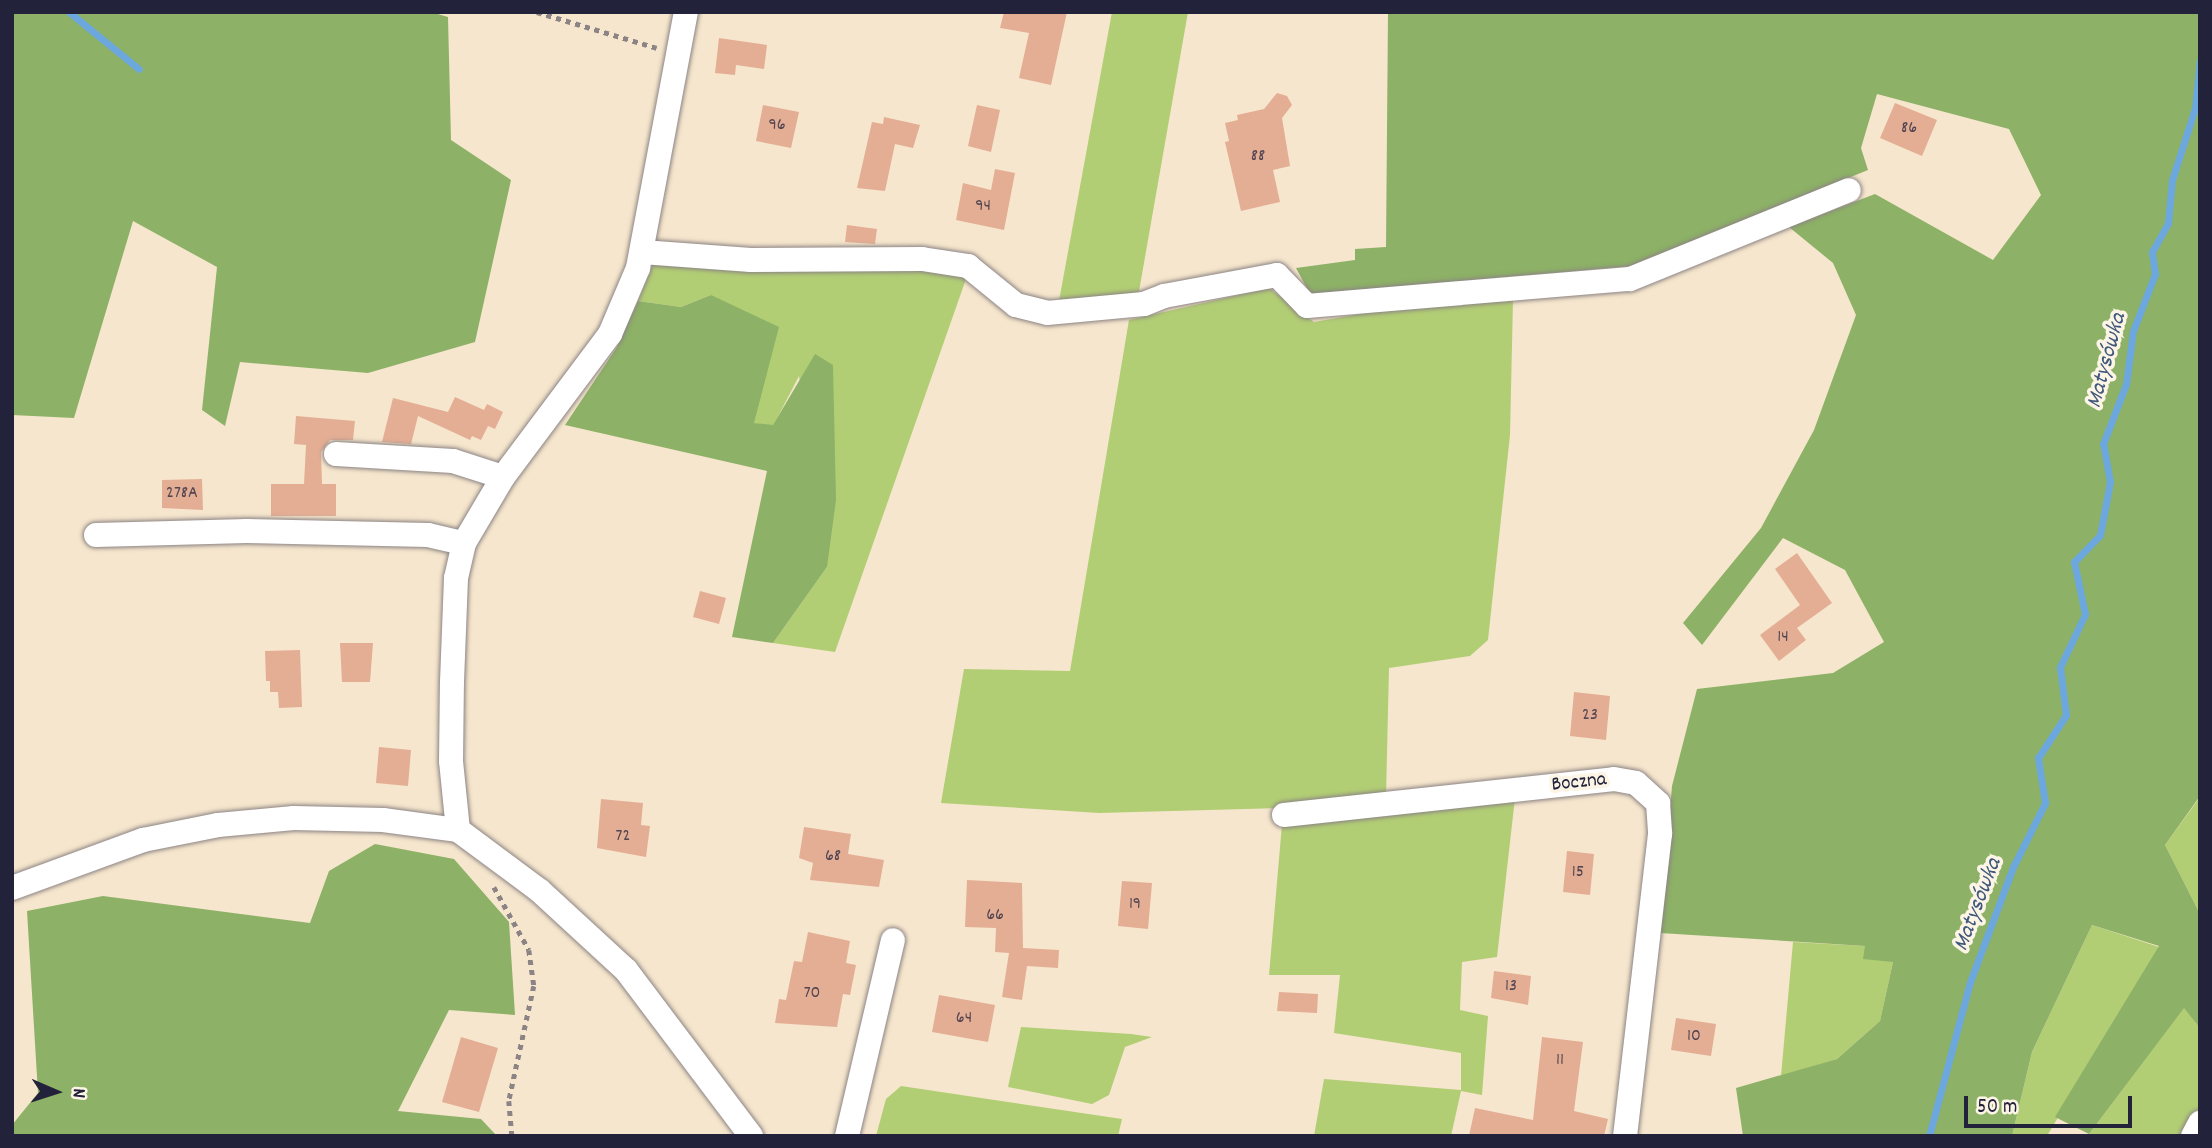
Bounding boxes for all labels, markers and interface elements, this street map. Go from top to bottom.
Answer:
house number: 96 [768,115,786,137]
house number: 86 [1901,118,1917,140]
house number: 88 [1251,146,1265,168]
house number: 94 [975,196,991,218]
water label: Matysówka [2082,311,2134,411]
house number: 278A [166,483,198,505]
house number: 14 [1777,627,1789,649]
house number: 23 [1582,705,1598,727]
street label: Boczna [1550,768,1608,798]
house number: 72 [616,826,630,848]
house number: 68 [825,846,841,868]
water label: Matysówka [1949,855,2009,955]
house number: 15 [1572,862,1584,884]
house number: 19 [1129,894,1141,916]
house number: 66 [986,905,1004,927]
house number: 13 [1505,976,1517,998]
house number: 70 [804,983,820,1005]
house number: 64 [956,1008,972,1030]
house number: 10 [1687,1026,1701,1048]
house number: 11 [1556,1050,1564,1072]
north arrow [21,1057,91,1127]
scale bar [1967,1082,2135,1126]
text: N [64,1088,91,1099]
text: 50 m [1977,1093,2017,1123]

